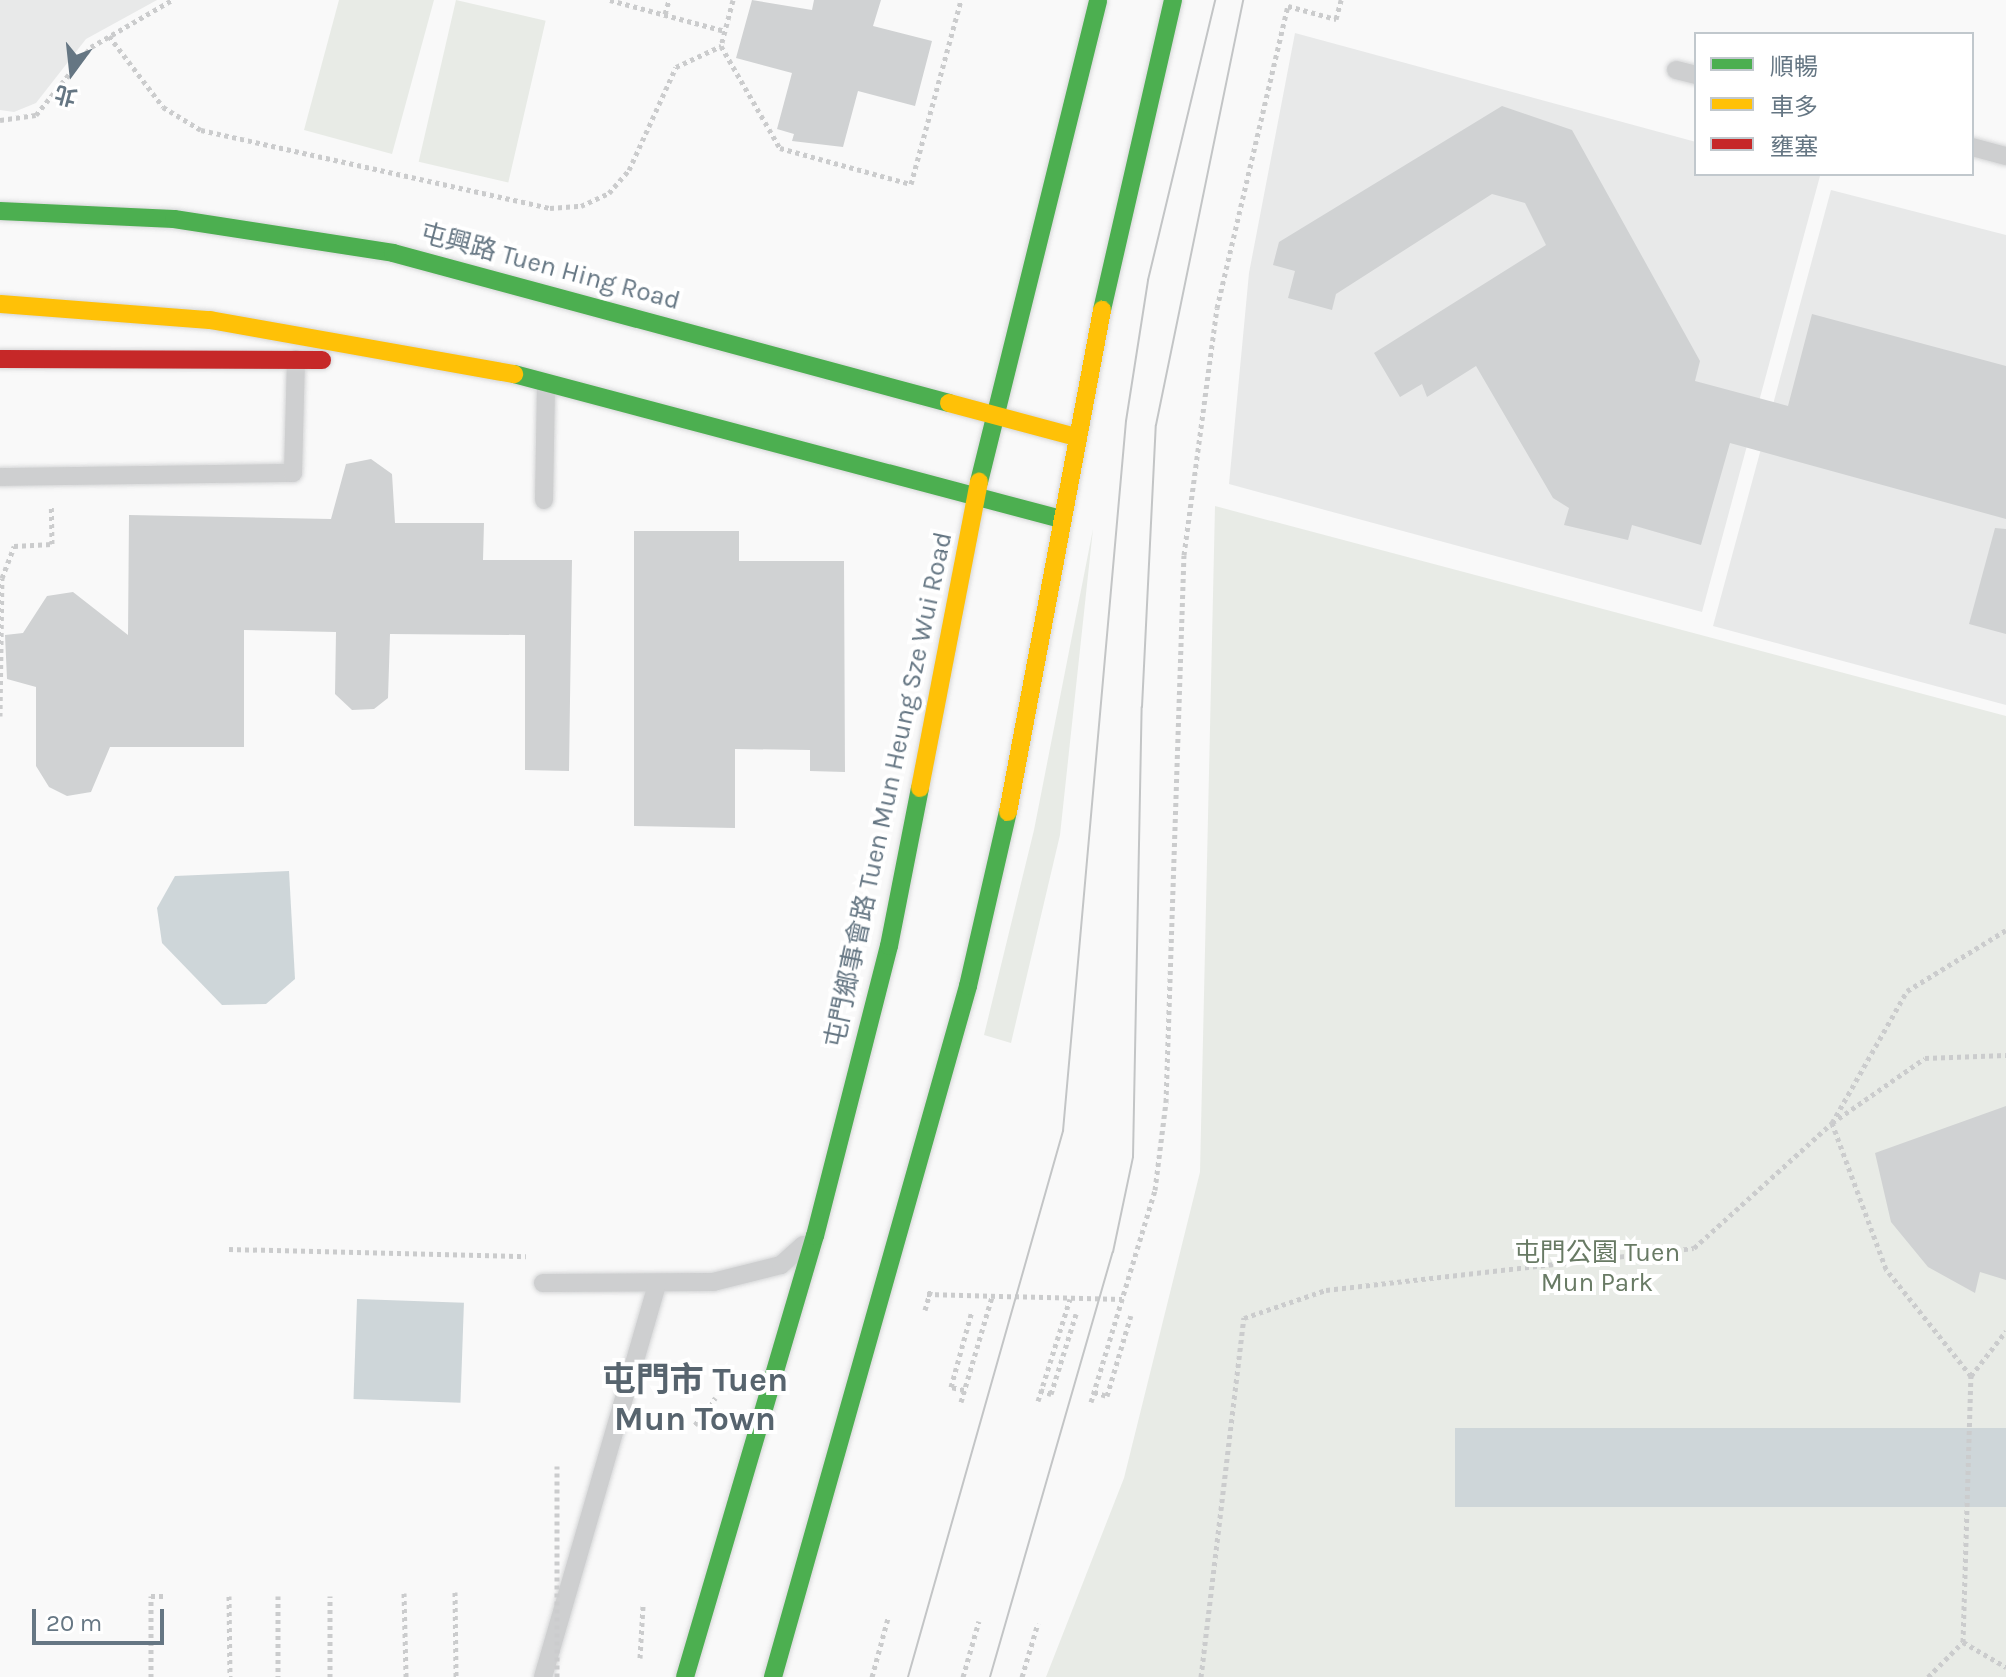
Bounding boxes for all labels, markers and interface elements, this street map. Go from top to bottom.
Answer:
north arrow [32,32,112,112]
legend [1694,32,1974,176]
text: 順暢 [1770,53,1818,81]
text: 北 [52,80,80,111]
text: 車多 [1770,93,1818,121]
text: 壅塞 [1770,133,1818,161]
street label: 屯興路 Tuen Hing Road [417,217,683,317]
street label: 屯門鄉事會路 Tuen Mun Heung Sze Wui Road [819,529,959,1051]
park label: 屯門公園 Tuen Mun Park [1514,1237,1680,1298]
district label: 屯門市 Tuen Mun Town [602,1360,788,1440]
scale bar [36,1593,168,1643]
text: 20 m [46,1609,102,1637]

